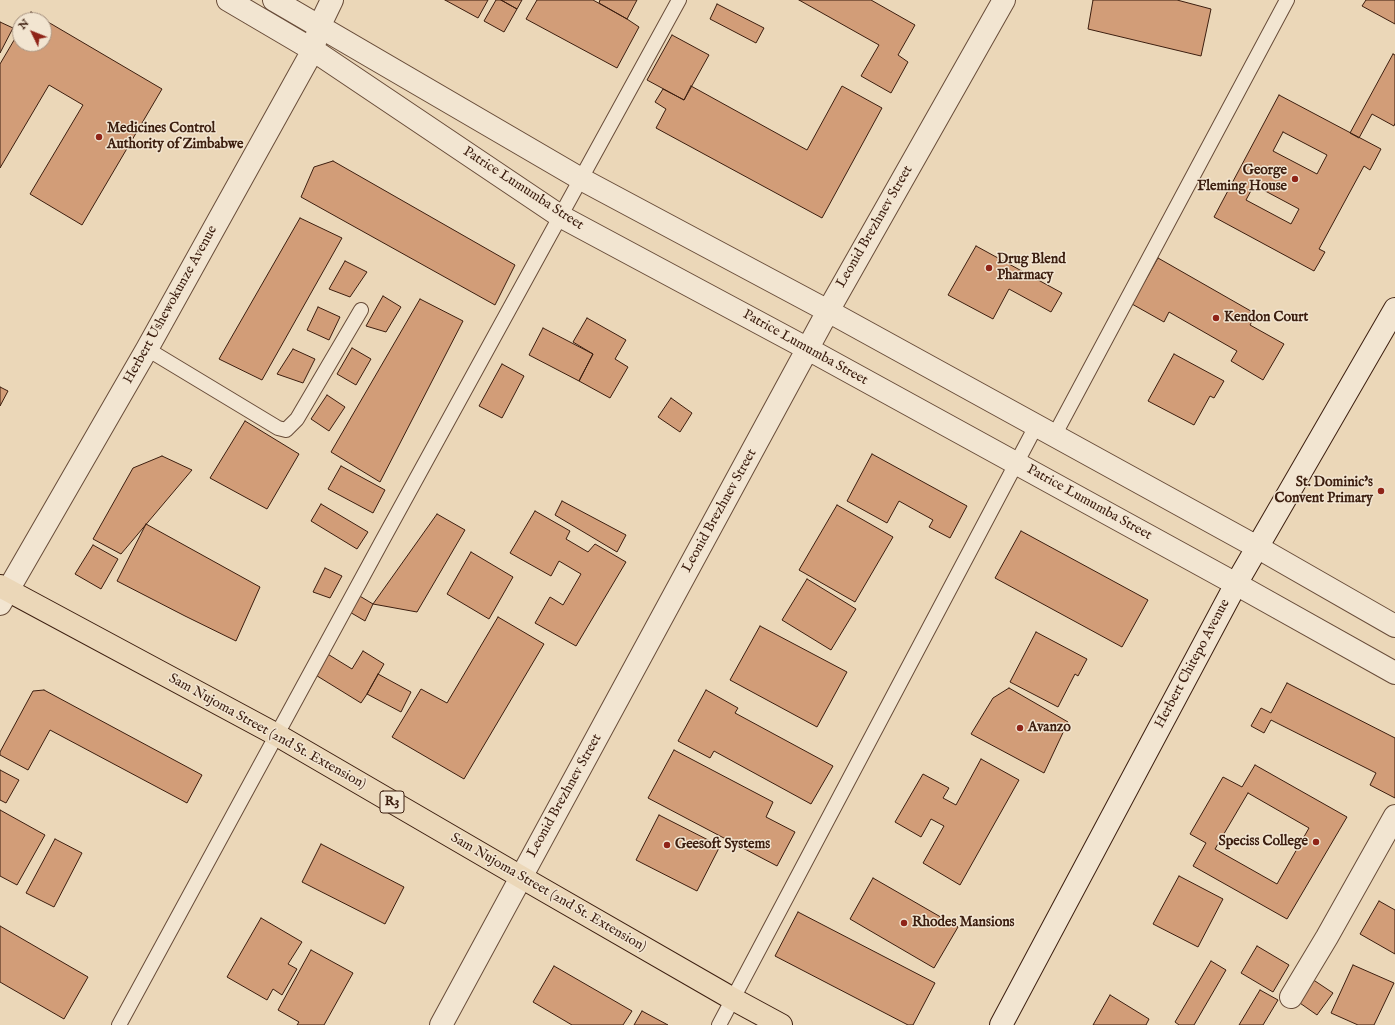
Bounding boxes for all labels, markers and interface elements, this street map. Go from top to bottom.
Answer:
north arrow [12,12,52,52]
text: N [16,16,32,33]
place label: Medicines Control Authority of Zimbabwe [107,121,243,154]
marker: Medicines Control Authority of Zimbabwe [94,132,104,142]
street label: Patrice Lumumba Street [460,144,586,234]
street label: Leonid Brezhnev Street [833,163,917,291]
place label: George Fleming House [1197,163,1287,196]
marker: George Fleming House [1290,174,1300,184]
street label: Herbert Ushewokunze Avenue [120,223,222,387]
place label: Drug Blend Pharmacy [997,252,1066,284]
marker: Drug Blend Pharmacy [984,263,994,273]
street label: Patrice Lumumba Street [739,307,871,389]
place label: Kendon Court [1224,310,1308,326]
marker: Kendon Court [1211,313,1221,323]
street label: Leonid Brezhnev Street [679,446,761,576]
street label: Patrice Lumumba Street [1023,462,1155,544]
place label: St. Dominic's Convent Primary [1274,475,1373,508]
marker: St. Dominic's Convent Primary [1376,486,1386,496]
street label: Herbert Chitepo Avenue [1152,597,1234,731]
street label: Sam Nujoma Street (2nd St. Extension) [165,671,369,793]
place label: Avanzo [1028,720,1071,736]
marker: Avanzo [1015,723,1025,733]
street label: Leonid Brezhnev Street [524,731,606,861]
road number: R3 [380,791,404,813]
street label: Sam Nujoma Street (2nd St. Extension) [447,830,649,956]
place label: Speciss College [1219,834,1308,850]
place label: Geesoft Systems [675,837,770,853]
marker: Speciss College [1311,837,1321,847]
marker: Geesoft Systems [662,840,672,850]
place label: Rhodes Mansions [912,915,1015,931]
marker: Rhodes Mansions [899,918,909,928]

